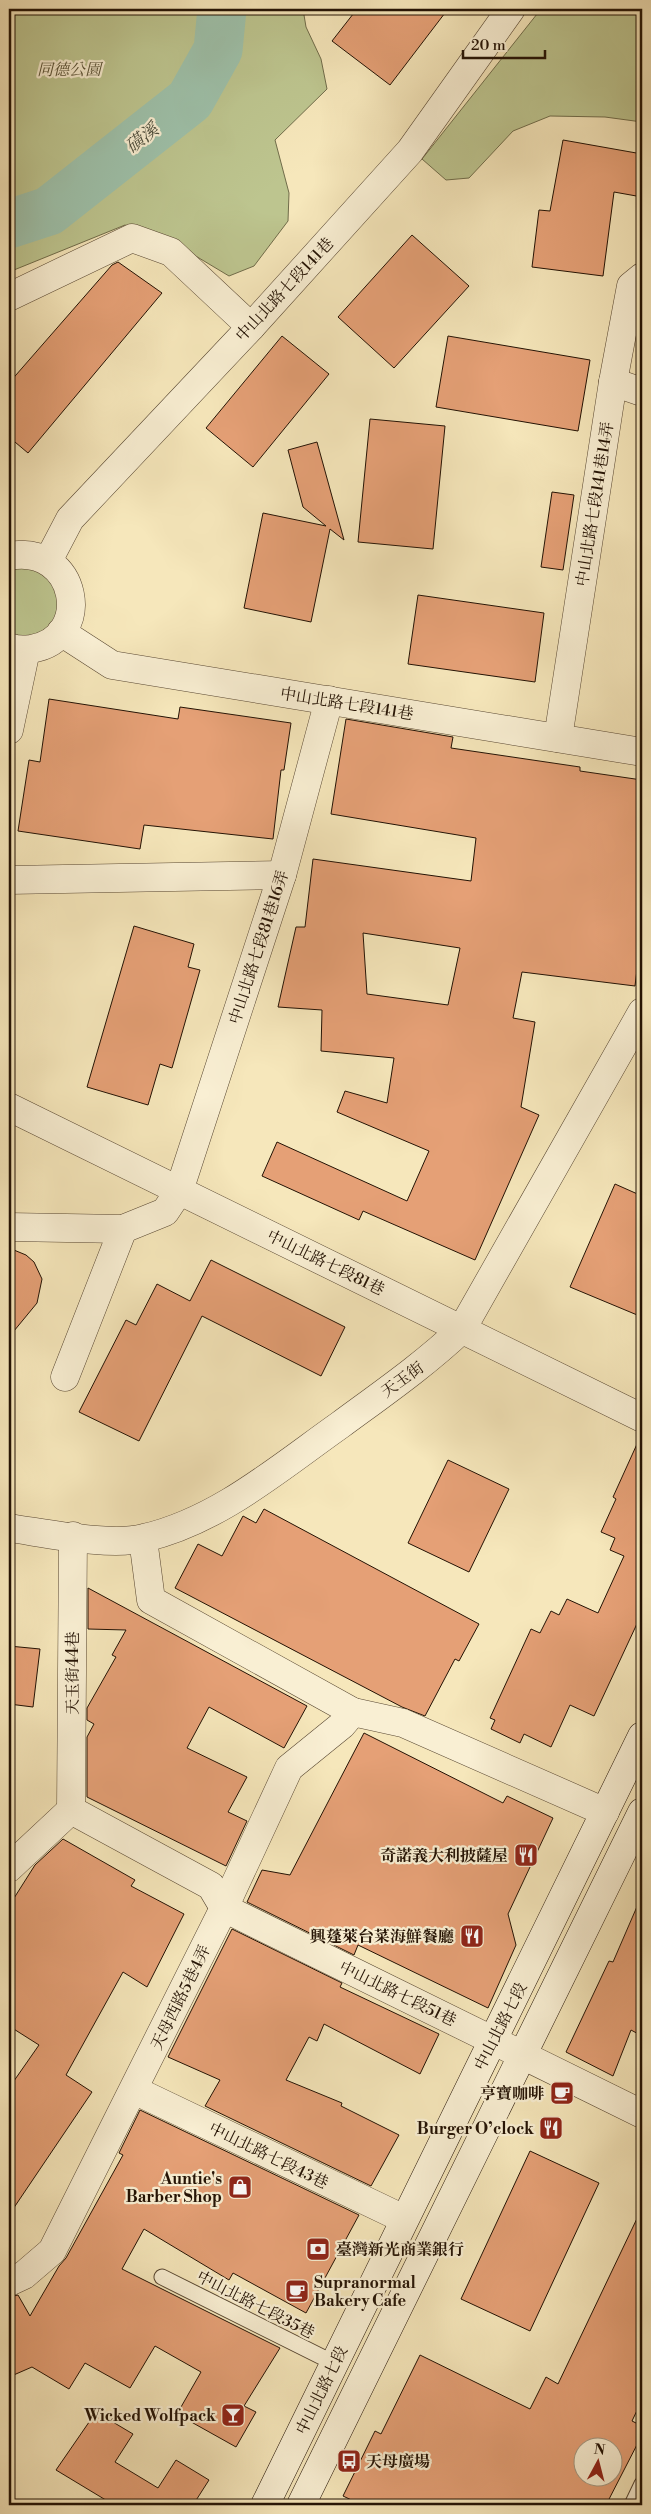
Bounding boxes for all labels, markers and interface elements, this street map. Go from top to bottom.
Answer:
scale bar [463,28,546,60]
text: 20 m [471,36,506,55]
park label: 同德公園 [37,60,104,80]
water label: 磺溪 [121,117,165,159]
street label: 中山北路七段141巷 [231,234,338,346]
street label: 中山北路七段141巷14弄 [572,420,618,588]
street label: 中山北路七段141巷 [279,684,415,724]
street label: 中山北路七段81巷16弄 [225,868,293,1027]
street label: 中山北路七段81巷 [263,1226,388,1300]
street label: 天玉街 [377,1358,428,1402]
street label: 天玉街44巷 [63,1631,83,1715]
restaurant icon: 奇諾義大利披薩屋 [513,1842,539,1868]
place label: 奇諾義大利披薩屋 [380,1846,508,1866]
restaurant icon: 興蓬萊台菜海鮮餐廳 [459,1923,485,1949]
place label: 興蓬萊台菜海鮮餐廳 [310,1927,454,1947]
street label: 天母西路5巷4弄 [147,1942,215,2053]
street label: 中山北路七段51巷 [336,1957,459,2031]
street label: 中山北路七段 [470,1979,532,2074]
cafe icon: 亨寶咖啡 [549,2080,575,2106]
place label: 亨寶咖啡 [480,2084,544,2104]
restaurant icon: Burger O’clock [538,2115,564,2141]
street label: 中山北路七段43巷 [206,2118,332,2193]
place label: Burger O’clock [417,2119,535,2139]
place label: Auntie's Barber Shop [126,2169,222,2207]
shop icon: Auntie's Barber Shop [227,2174,253,2200]
bank icon: 臺灣新光商業銀行 [305,2236,331,2262]
place label: 臺灣新光商業銀行 [336,2240,464,2260]
street label: 中山北路七段35巷 [193,2267,318,2343]
place label: Supranormal Bakery Cafe [314,2273,417,2311]
cafe icon: Supranormal Bakery Cafe [284,2278,310,2304]
street label: 中山北路七段 [292,2343,352,2438]
bar icon: Wicked Wolfpack [220,2402,246,2428]
place label: Wicked Wolfpack [83,2406,217,2426]
north arrow [574,2436,624,2486]
text: N [593,2440,606,2460]
bus stop icon: 天母廣場 [336,2448,362,2474]
place label: 天母廣場 [366,2452,430,2472]

